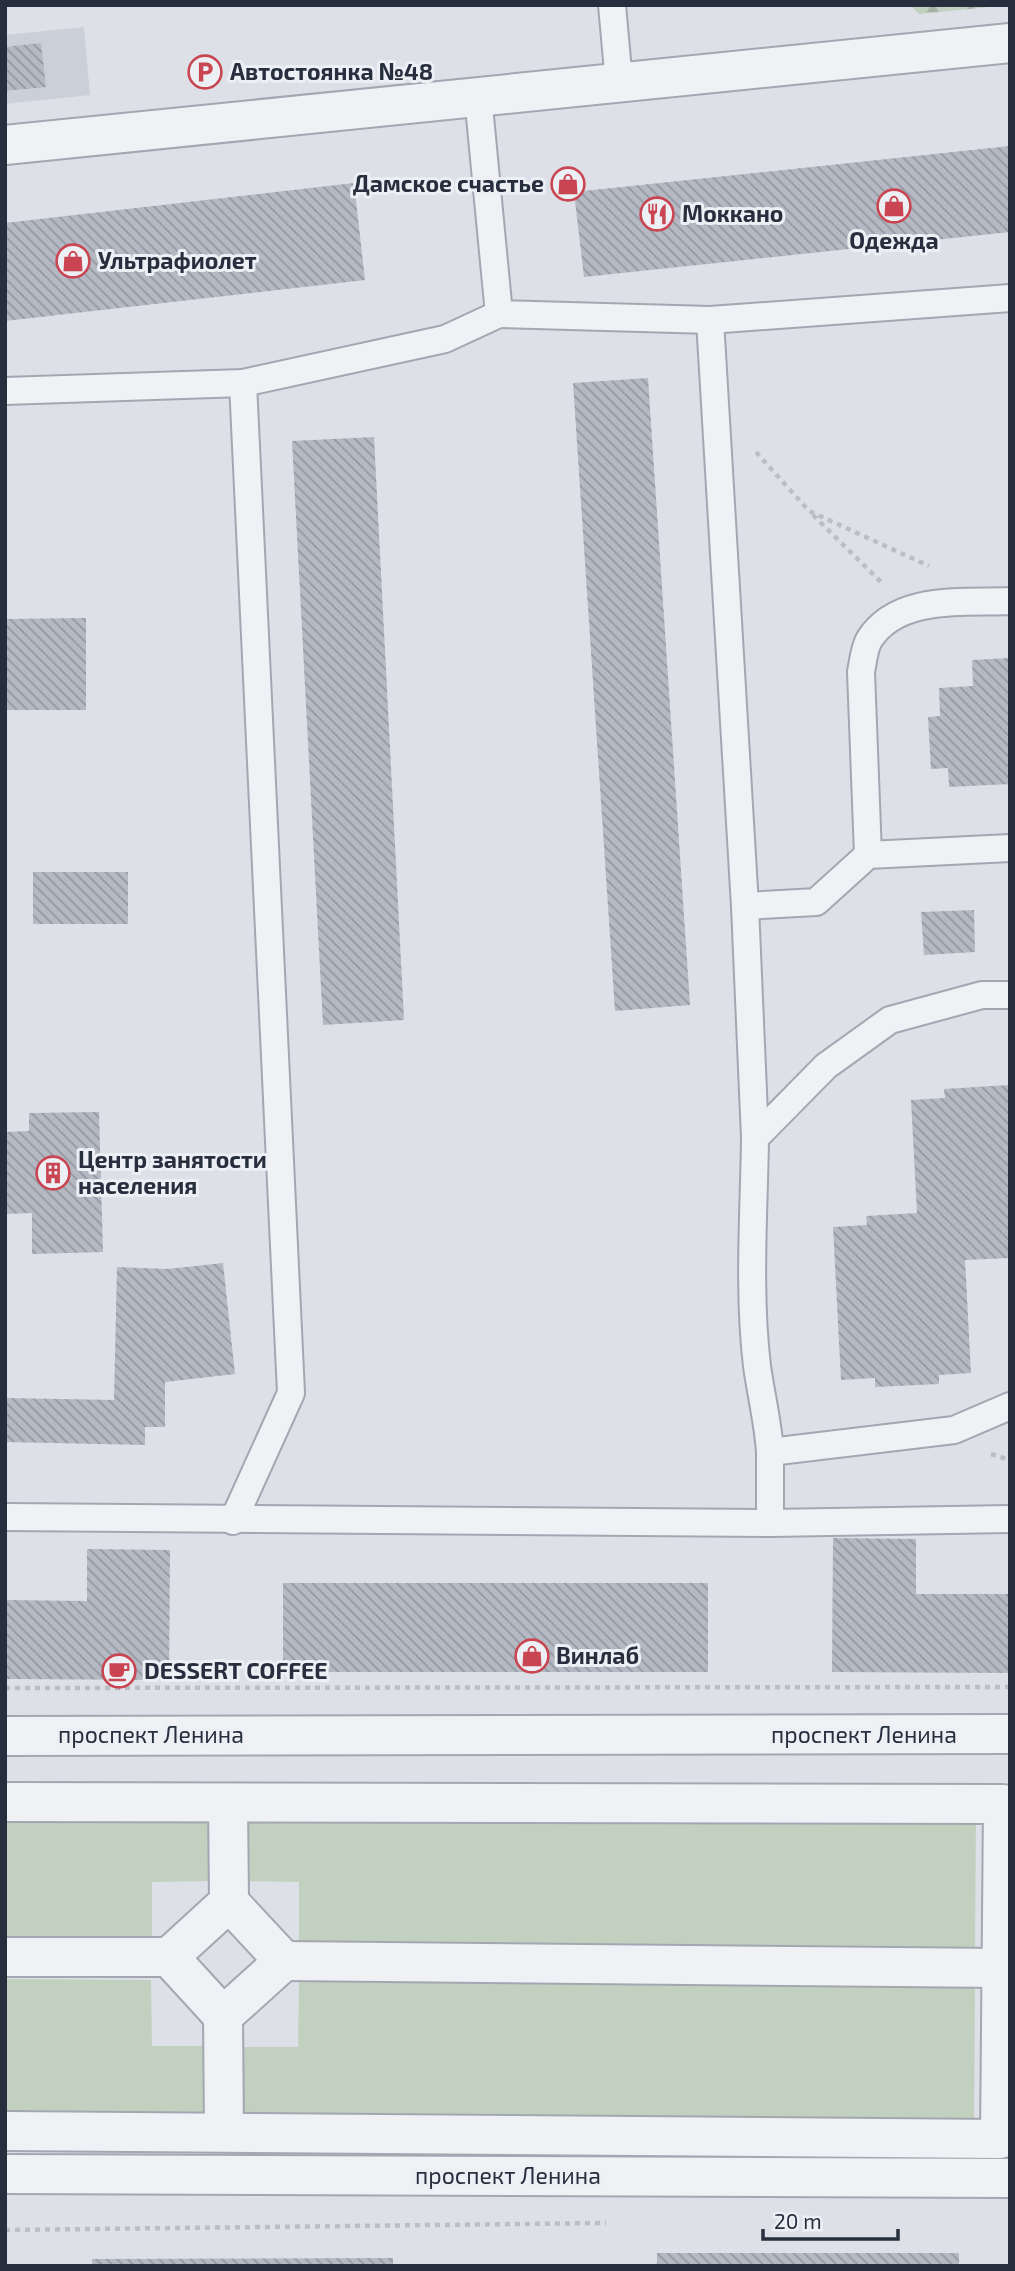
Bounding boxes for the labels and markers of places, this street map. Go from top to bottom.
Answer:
parking icon: Автостоянка №48 [186,53,224,91]
place label: Автостоянка №48 [230,57,433,85]
shop icon: Дамское счастье [549,165,587,203]
place label: Дамское счастье [353,169,544,197]
shop icon: Одежда [875,187,913,225]
restaurant icon: Моккано [638,195,676,233]
place label: Моккано [682,199,783,227]
place label: Одежда [849,226,939,254]
shop icon: Ультрафиолет [54,242,92,280]
place label: Ультрафиолет [98,246,257,274]
place label: Центр занятости населения [78,1145,267,1199]
building icon: Центр занятости населения [34,1154,72,1192]
shop icon: Винлаб [513,1637,551,1675]
place label: Винлаб [556,1641,639,1669]
cafe icon: DESSERT COFFEE [100,1652,138,1690]
place label: DESSERT COFFEE [144,1656,328,1684]

